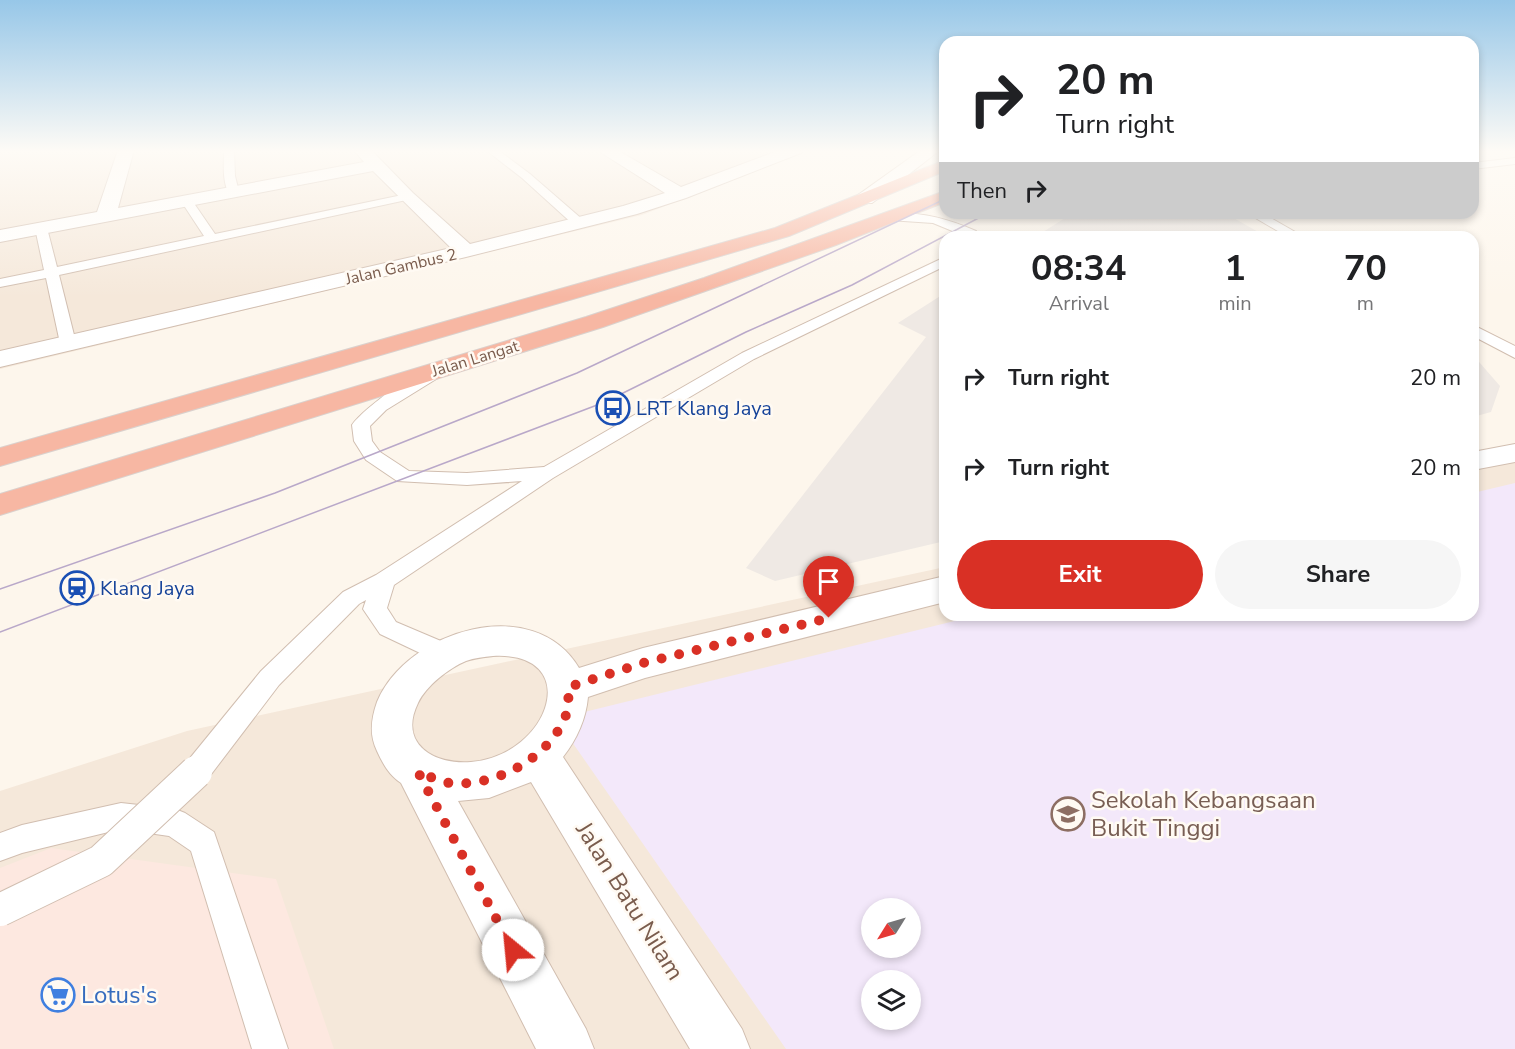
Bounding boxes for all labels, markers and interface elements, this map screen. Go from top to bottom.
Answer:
text: 20 m [1056,52,1155,109]
icon: right [957,60,1035,138]
text: Turn right [1056,106,1174,143]
icon: right [1019,174,1052,207]
text: Then [957,176,1007,206]
street label: Jalan Gambus 2 [342,243,459,291]
text: 08:34 [1031,244,1126,293]
text: 1 [1224,244,1246,293]
text: 70 [1344,244,1387,293]
text: Arrival [1049,290,1109,317]
text: min [1218,290,1252,317]
text: m [1357,290,1374,317]
street label: Jalan Langat [428,335,522,383]
icon: right [957,362,990,395]
text: Turn right [1008,363,1109,393]
text: 20 m [1410,363,1461,393]
bus stop icon: LRT Klang Jaya [595,390,631,426]
place label: LRT Klang Jaya [636,395,772,422]
icon: right [957,452,990,485]
text: Turn right [1008,453,1109,483]
text: 20 m [1410,453,1461,483]
button: Exit [957,540,1203,609]
button: Share [1215,540,1461,609]
pin [803,556,854,618]
icon: arrive [812,565,845,598]
station icon: Klang Jaya [59,570,95,606]
place label: Klang Jaya [100,575,195,602]
place label: Sekolah Kebangsaan Bukit Tinggi [1091,784,1316,844]
school or university icon: Sekolah Kebangsaan Bukit Tinggi [1050,796,1086,832]
street label: Jalan Batu Nilam [568,815,691,986]
north arrow [861,898,921,958]
map controls [861,898,921,1030]
position arrow [481,918,545,982]
button: layers [861,970,921,1030]
supermarket icon: Lotus's [40,977,76,1013]
place label: Lotus's [81,979,157,1011]

